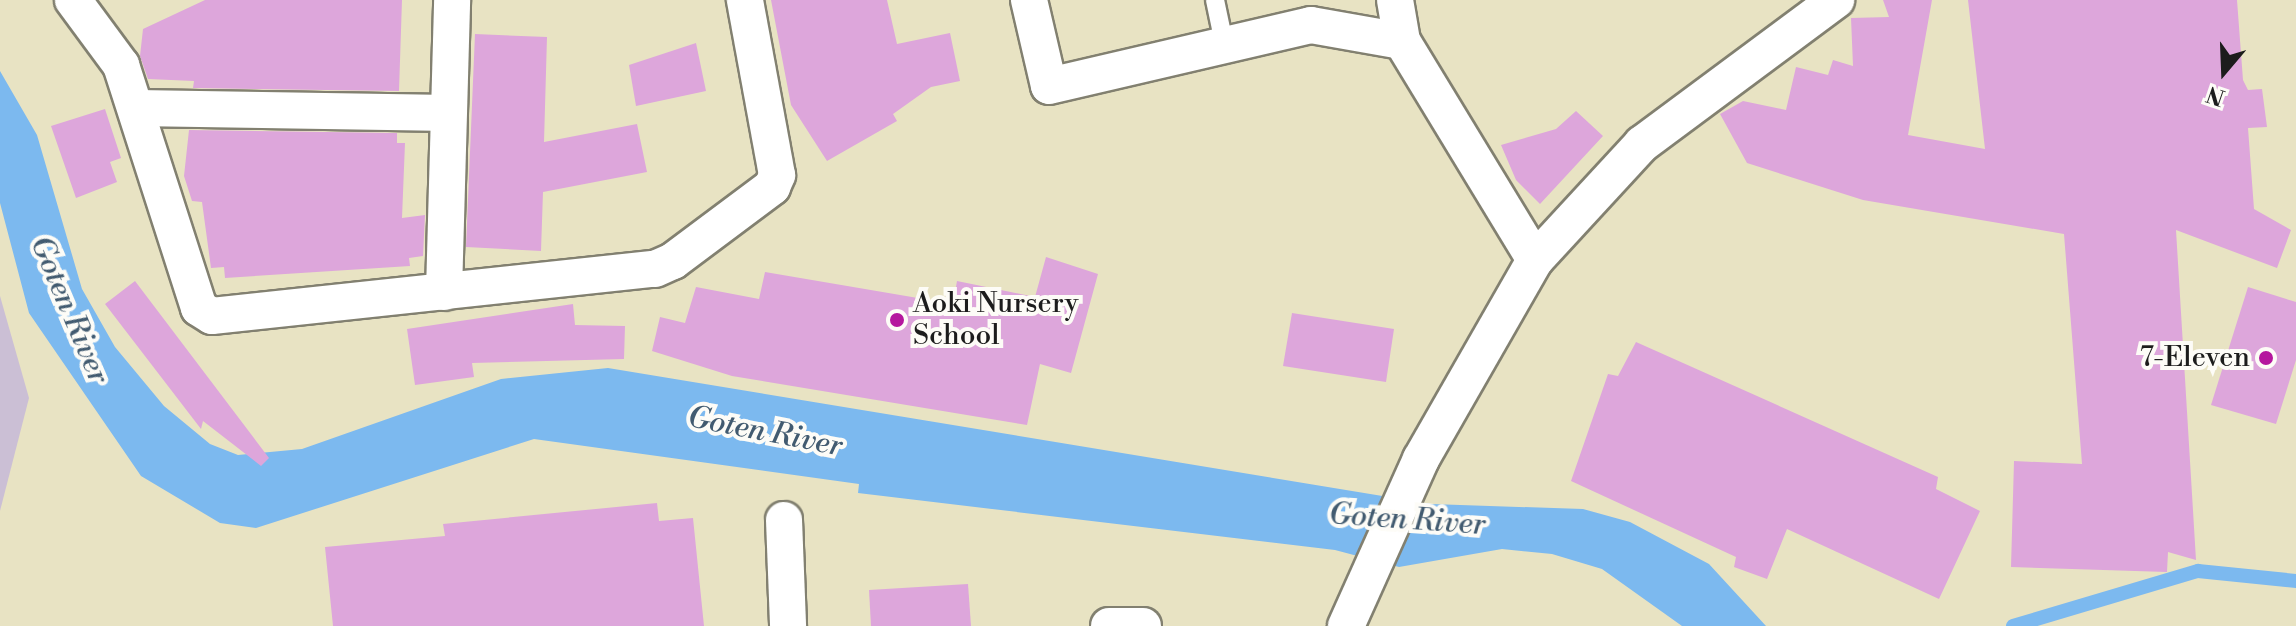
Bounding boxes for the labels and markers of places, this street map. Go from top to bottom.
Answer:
place label: Aoki Nursery School [913,287,1078,353]
marker: Aoki Nursery School [888,311,906,329]
place label: 7-Eleven [2140,341,2250,375]
marker: 7-Eleven [2257,349,2275,367]

